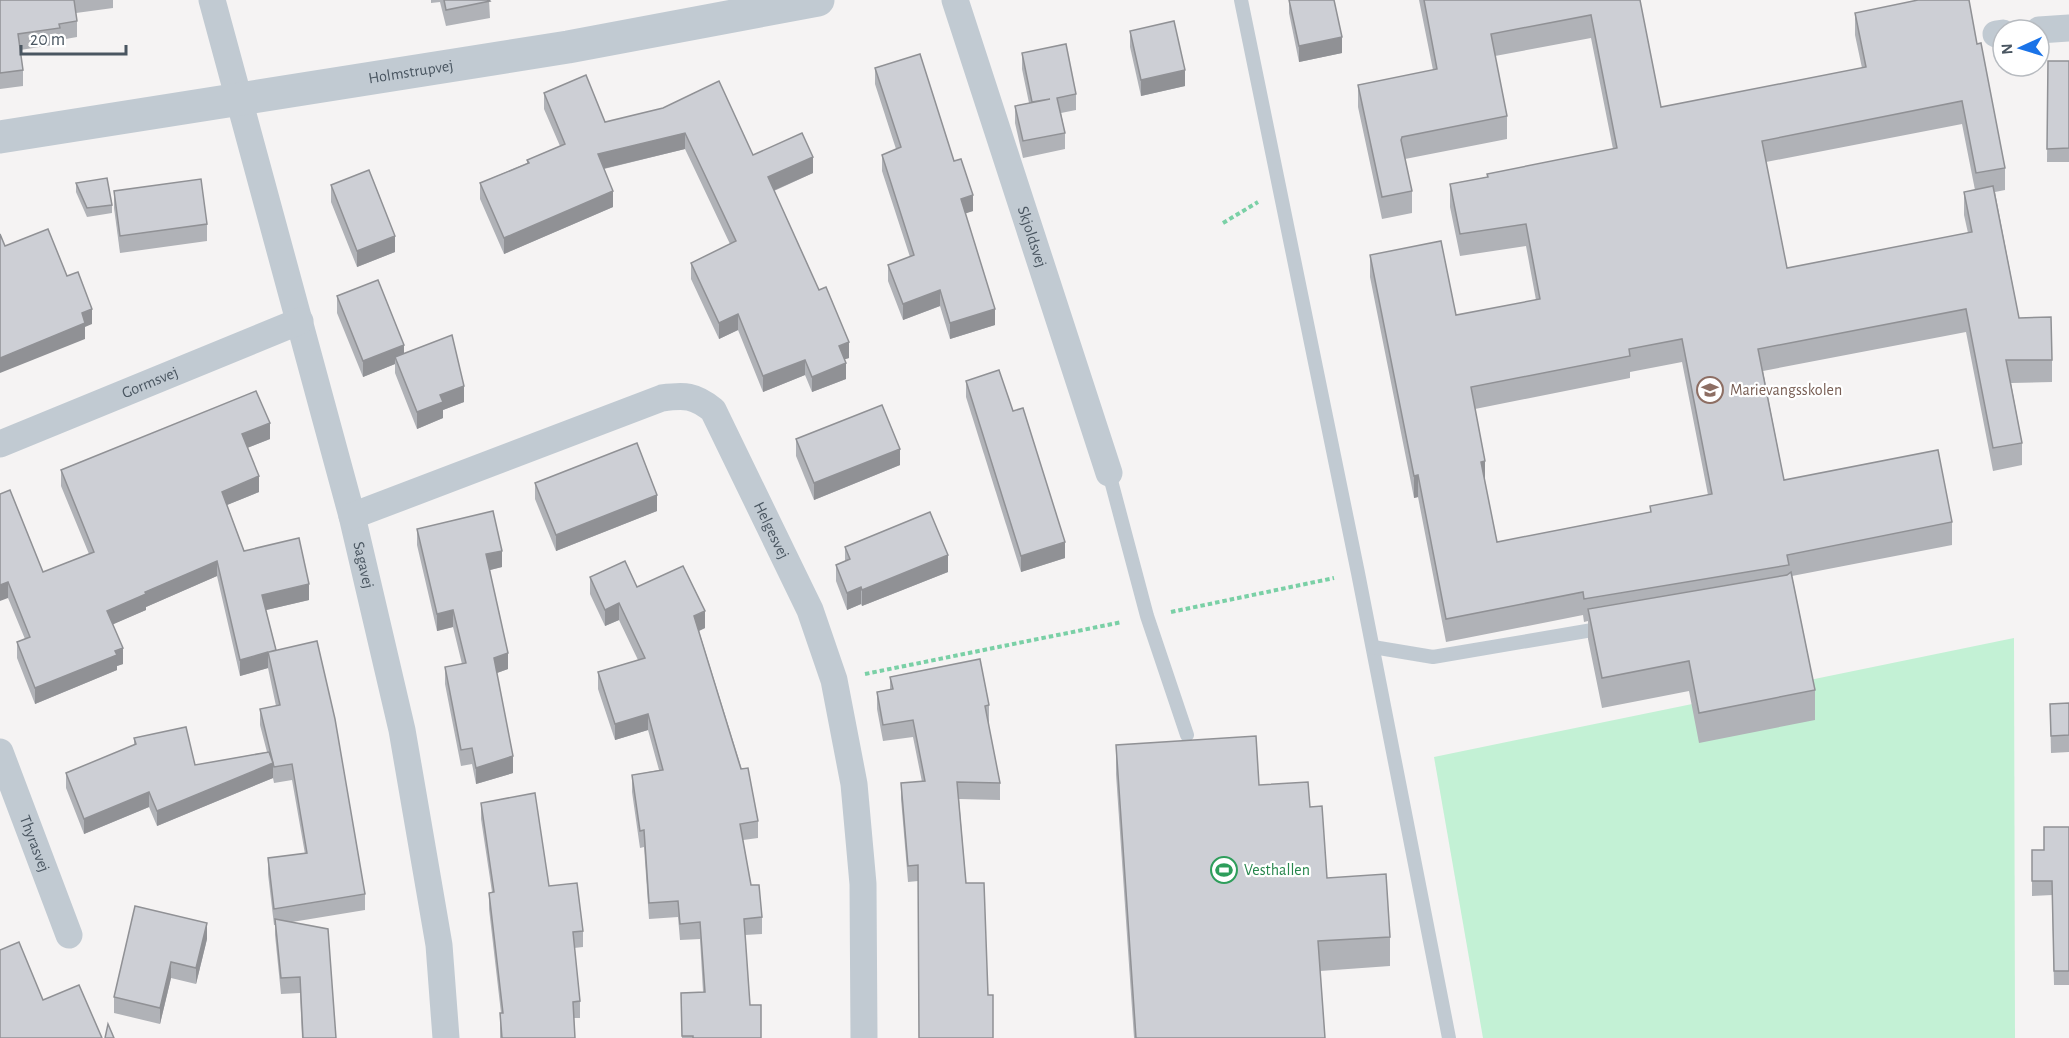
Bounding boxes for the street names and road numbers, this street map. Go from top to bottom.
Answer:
street label: Holmstrupvej [367,57,455,87]
street label: Skjoldsvej [1015,204,1049,270]
street label: Gormsvej [120,364,181,401]
street label: Helgesvej [751,499,792,562]
street label: Sagavej [350,540,377,590]
street label: Thyrasvej [17,813,52,875]

